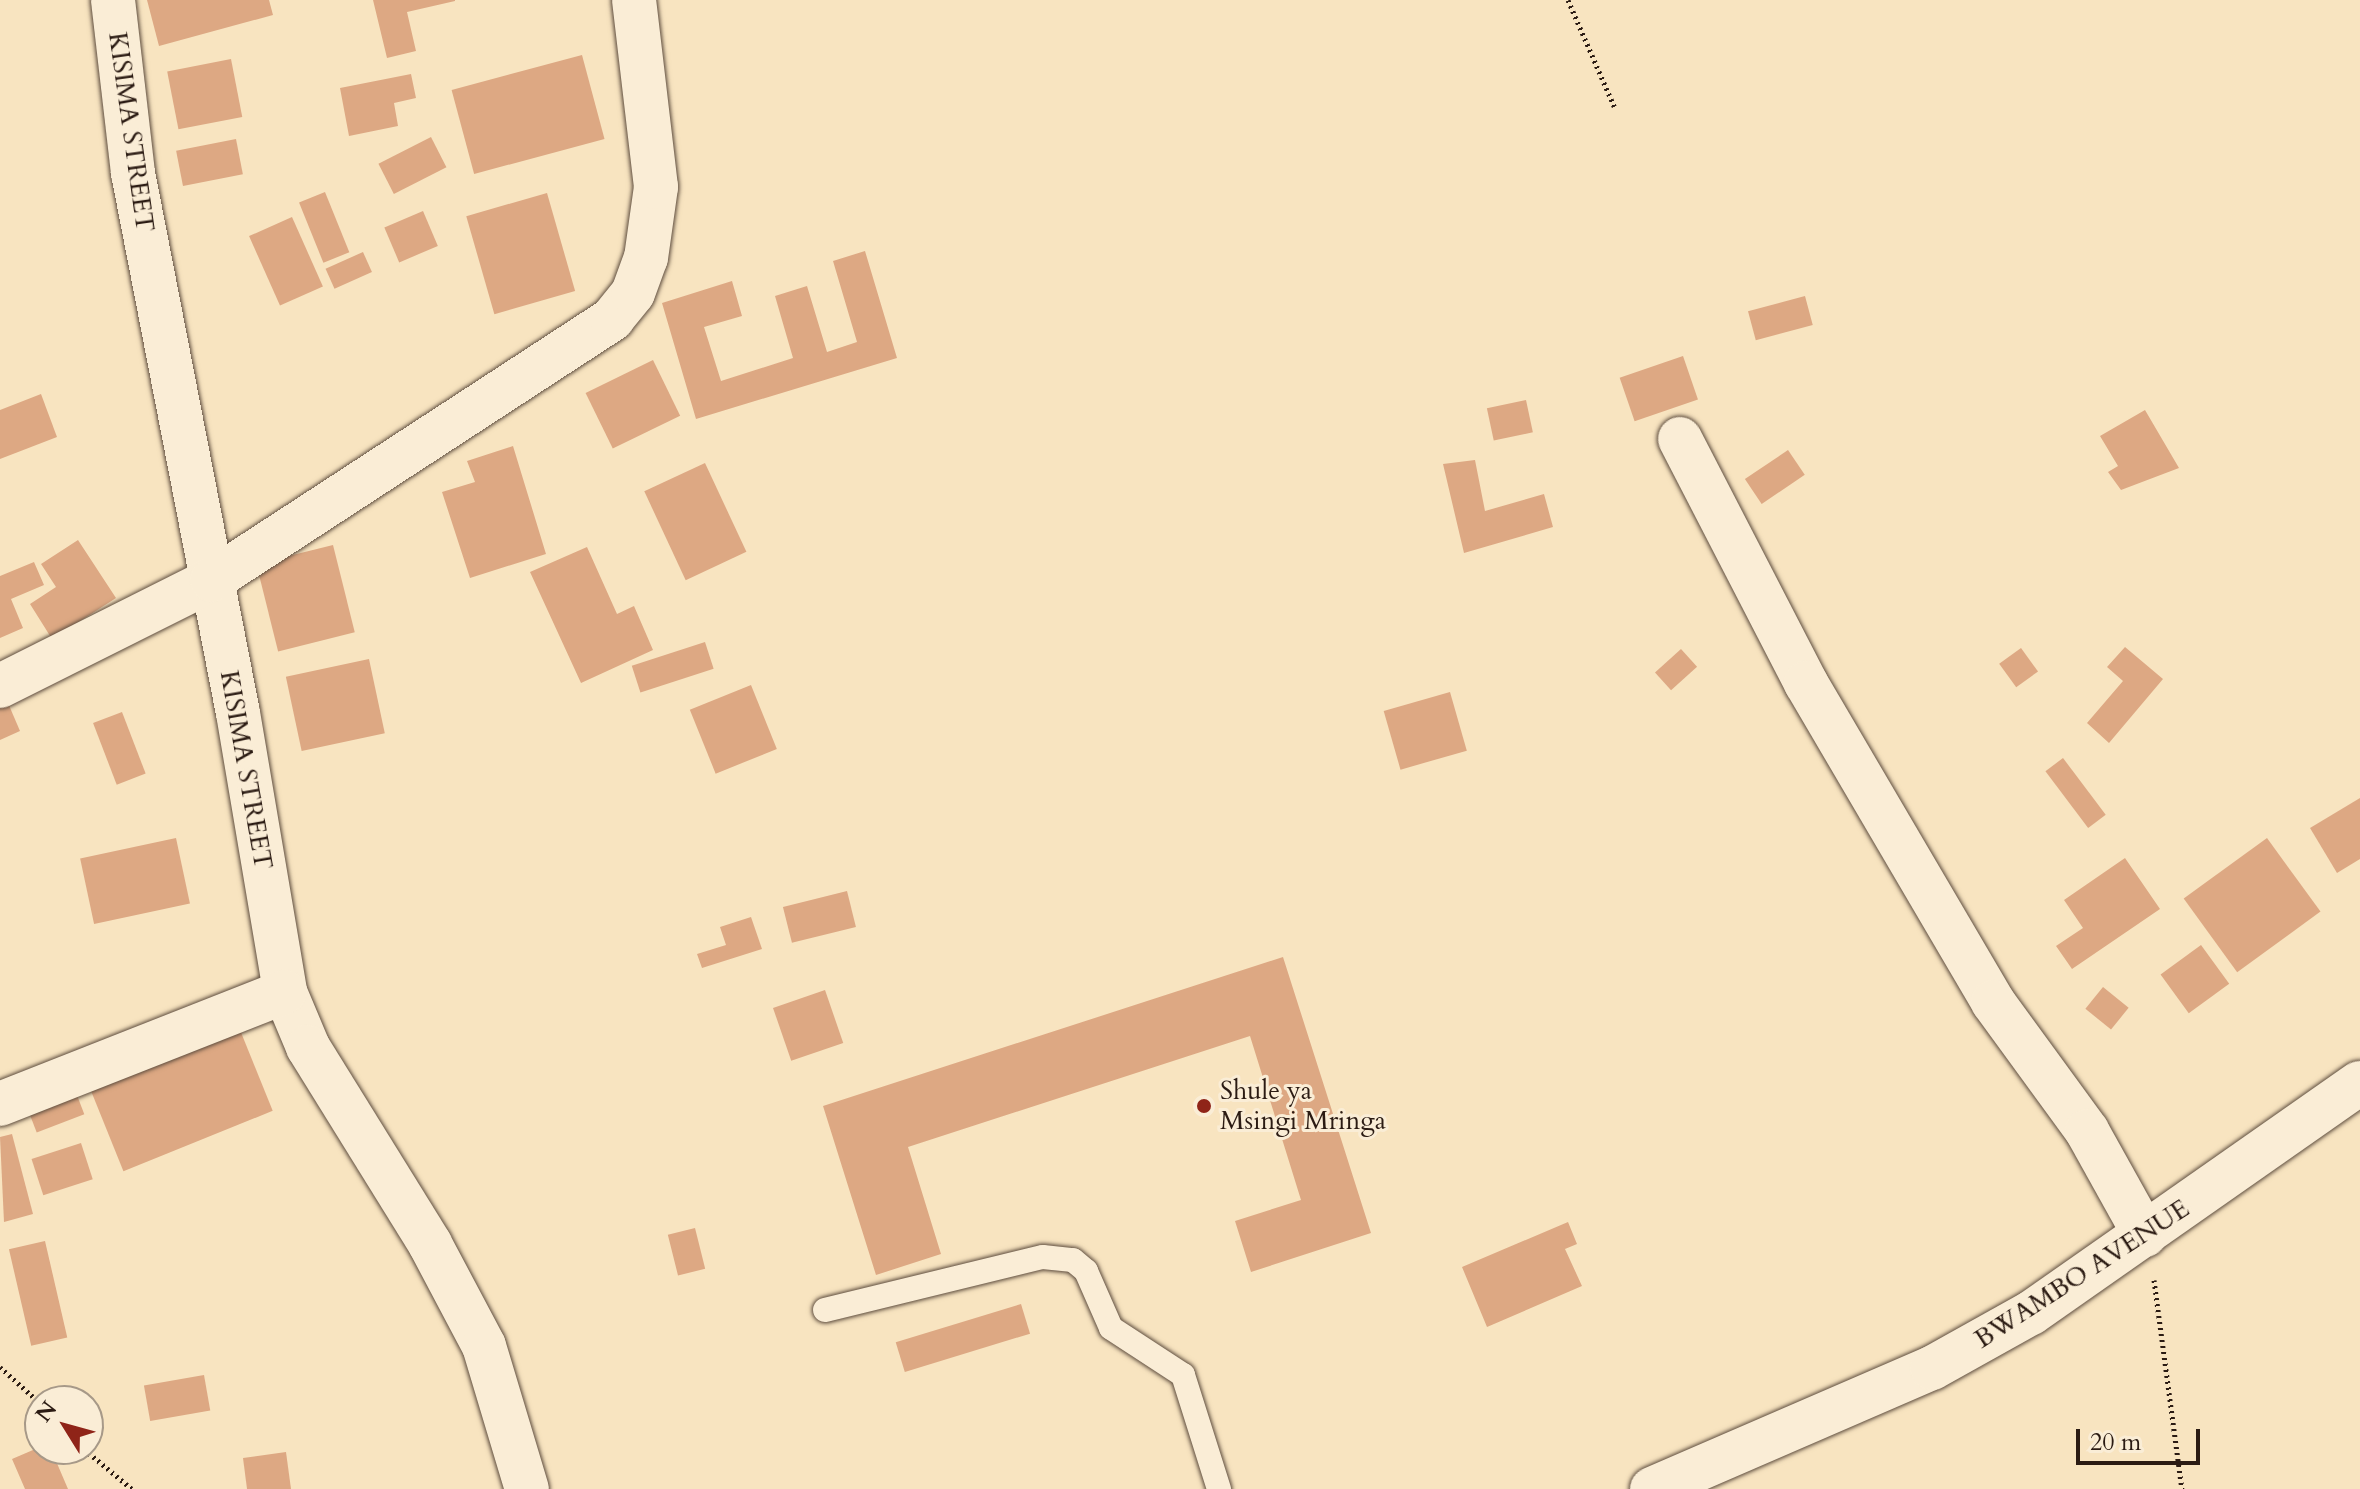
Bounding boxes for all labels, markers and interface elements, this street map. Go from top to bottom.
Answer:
street label: KISIMA STREET [102,30,160,234]
street label: KISIMA STREET [213,668,279,872]
place label: Shule ya Msingi Mringa [1220,1075,1386,1136]
marker: Shule ya Msingi Mringa [1195,1097,1213,1115]
street label: BWAMBO AVENUE [1969,1193,2195,1355]
north arrow [24,1385,104,1465]
text: N [29,1395,64,1428]
scale bar [2080,1413,2204,1463]
text: 20 m [2090,1426,2141,1459]

